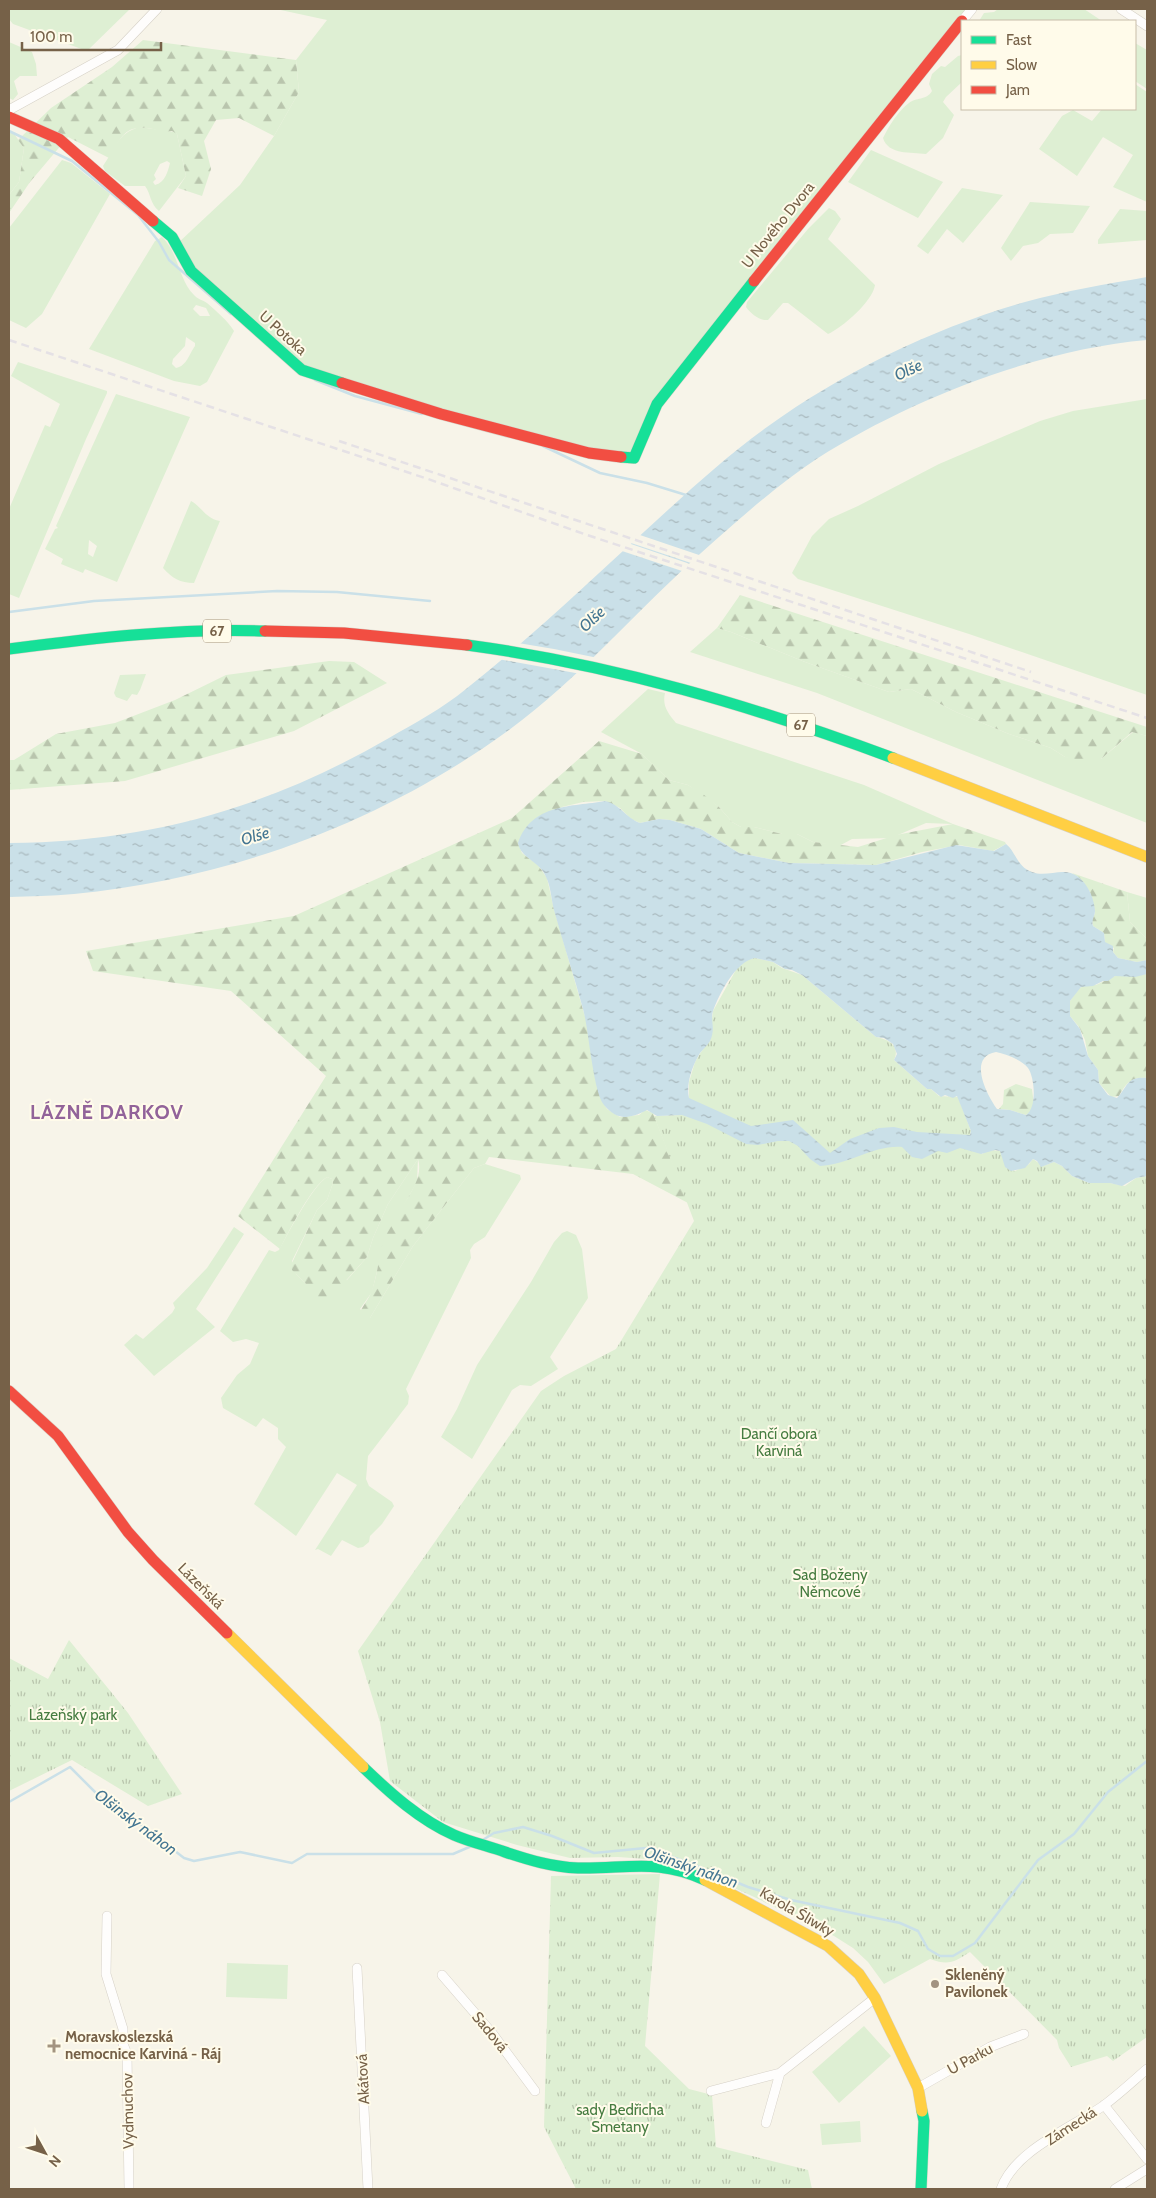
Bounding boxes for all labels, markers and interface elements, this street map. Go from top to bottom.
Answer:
scale bar [22,20,161,52]
legend [961,20,1136,110]
text: 100 m [30,28,72,46]
text: Fast [1006,31,1031,49]
text: Slow [1006,56,1037,74]
text: Jam [1005,81,1030,99]
street label: U Nového Dvora [738,178,819,272]
street label: U Potoka [255,307,311,360]
water label: Olše [891,355,925,385]
water label: Olše [575,602,609,636]
road number: 67 [203,620,231,642]
road number: 67 [787,714,815,736]
water label: Olše [239,823,271,849]
district label: LÁZNĚ DARKOV [30,1100,184,1124]
park label: Dančí obora Karviná [741,1425,818,1460]
street label: Lázeňská [174,1559,228,1613]
park label: Sad Boženy Němcové [792,1566,868,1601]
park label: Lázeňský park [29,1706,118,1724]
water label: Olšinský náhon [91,1785,181,1859]
water label: Olšinský náhon [642,1842,740,1892]
street label: Karola Śliwky [756,1883,838,1941]
place label: Skleněný Pavilonek [945,1966,1008,2001]
marker: Skleněný Pavilonek [929,1978,941,1990]
street label: Sadová [468,2008,512,2057]
place label: Moravskoslezská nemocnice Karviná - Ráj [65,2028,221,2063]
marker: Moravskoslezská nemocnice Karviná - Ráj [47,2039,61,2053]
street label: U Parku [944,2040,996,2078]
street label: Akátová [353,2053,373,2105]
street label: Vydmuchov [118,2072,138,2149]
park label: sady Bedřicha Smetany [576,2101,665,2136]
street label: Zámecká [1042,2103,1100,2149]
north arrow [20,2128,70,2178]
text: N [45,2152,65,2171]

